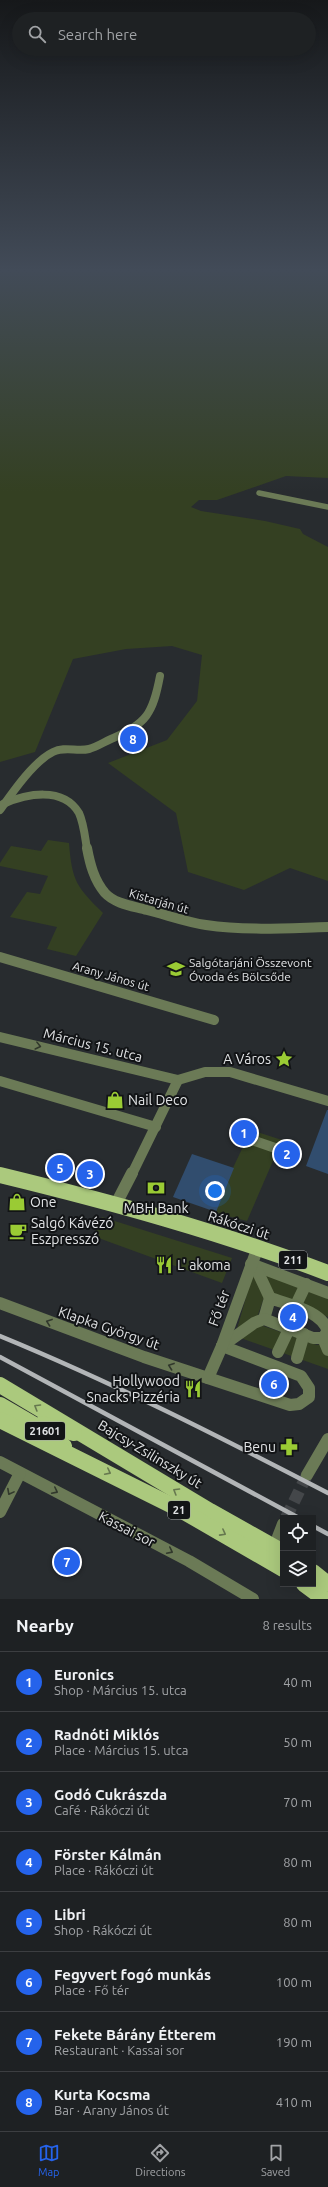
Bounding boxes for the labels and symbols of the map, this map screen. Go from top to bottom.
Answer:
pin: 8 [120,724,146,754]
street label: Kistarján út [128,886,191,916]
place label: Salgótarjáni Összevont Óvoda és Bölcsőde [189,956,312,983]
street label: Arany János út [71,959,151,993]
school or university icon: Salgótarjáni Összevont Óvoda és Bölcsőde [166,959,186,979]
street label: Március 15. utca [42,1025,144,1065]
one-way arrow [35,1041,41,1049]
place icon: A Város [274,1049,294,1069]
place label: A Város [223,1051,271,1067]
shop icon: Nail Deco [105,1090,125,1110]
place label: Nail Deco [128,1092,188,1108]
pin: 1 [231,1118,257,1148]
pin: 2 [274,1139,300,1169]
pin: 5 [47,1153,73,1183]
pin: 3 [77,1159,103,1189]
bank icon: MBH Bank [146,1178,166,1198]
your location [205,1181,225,1201]
shop icon: One [7,1192,27,1212]
place label: One [30,1194,57,1210]
place label: MBH Bank [123,1200,189,1216]
street label: Rákóczi út [206,1208,272,1243]
place label: Salgó Kávézó Eszpresszó [31,1215,113,1247]
cafe icon: Salgó Kávézó Eszpresszó [8,1221,28,1241]
road number: 211 [279,1251,307,1269]
restaurant icon: L' akoma [154,1255,174,1275]
place label: L' akoma [177,1257,231,1273]
street label: Fő tér [205,1287,233,1328]
pin: 4 [280,1302,306,1332]
street label: Klapka György út [56,1303,162,1353]
one-way arrow [45,1319,52,1327]
one-way arrow [168,1362,175,1370]
pin: 6 [261,1369,287,1399]
place label: Hollywood Snacks Pizzéria [86,1373,180,1405]
restaurant icon: Hollywood Snacks Pizzéria [183,1379,203,1399]
one-way arrow [34,1404,41,1412]
street label: Bajcsy-Zsilinszky út [95,1417,205,1492]
road number: 21601 [25,1422,65,1440]
pharmacy icon: Benu [279,1437,299,1457]
place label: Benu [243,1439,276,1455]
one-way arrow [103,1468,111,1475]
one-way arrow [50,1486,58,1494]
one-way arrow [7,1488,15,1496]
one-way arrow [173,1488,180,1495]
road number: 21 [168,1501,190,1519]
street label: Kassai sor [96,1508,159,1550]
one-way arrow [218,1528,226,1536]
one-way arrow [166,1546,173,1554]
pin: 7 [54,1547,80,1577]

